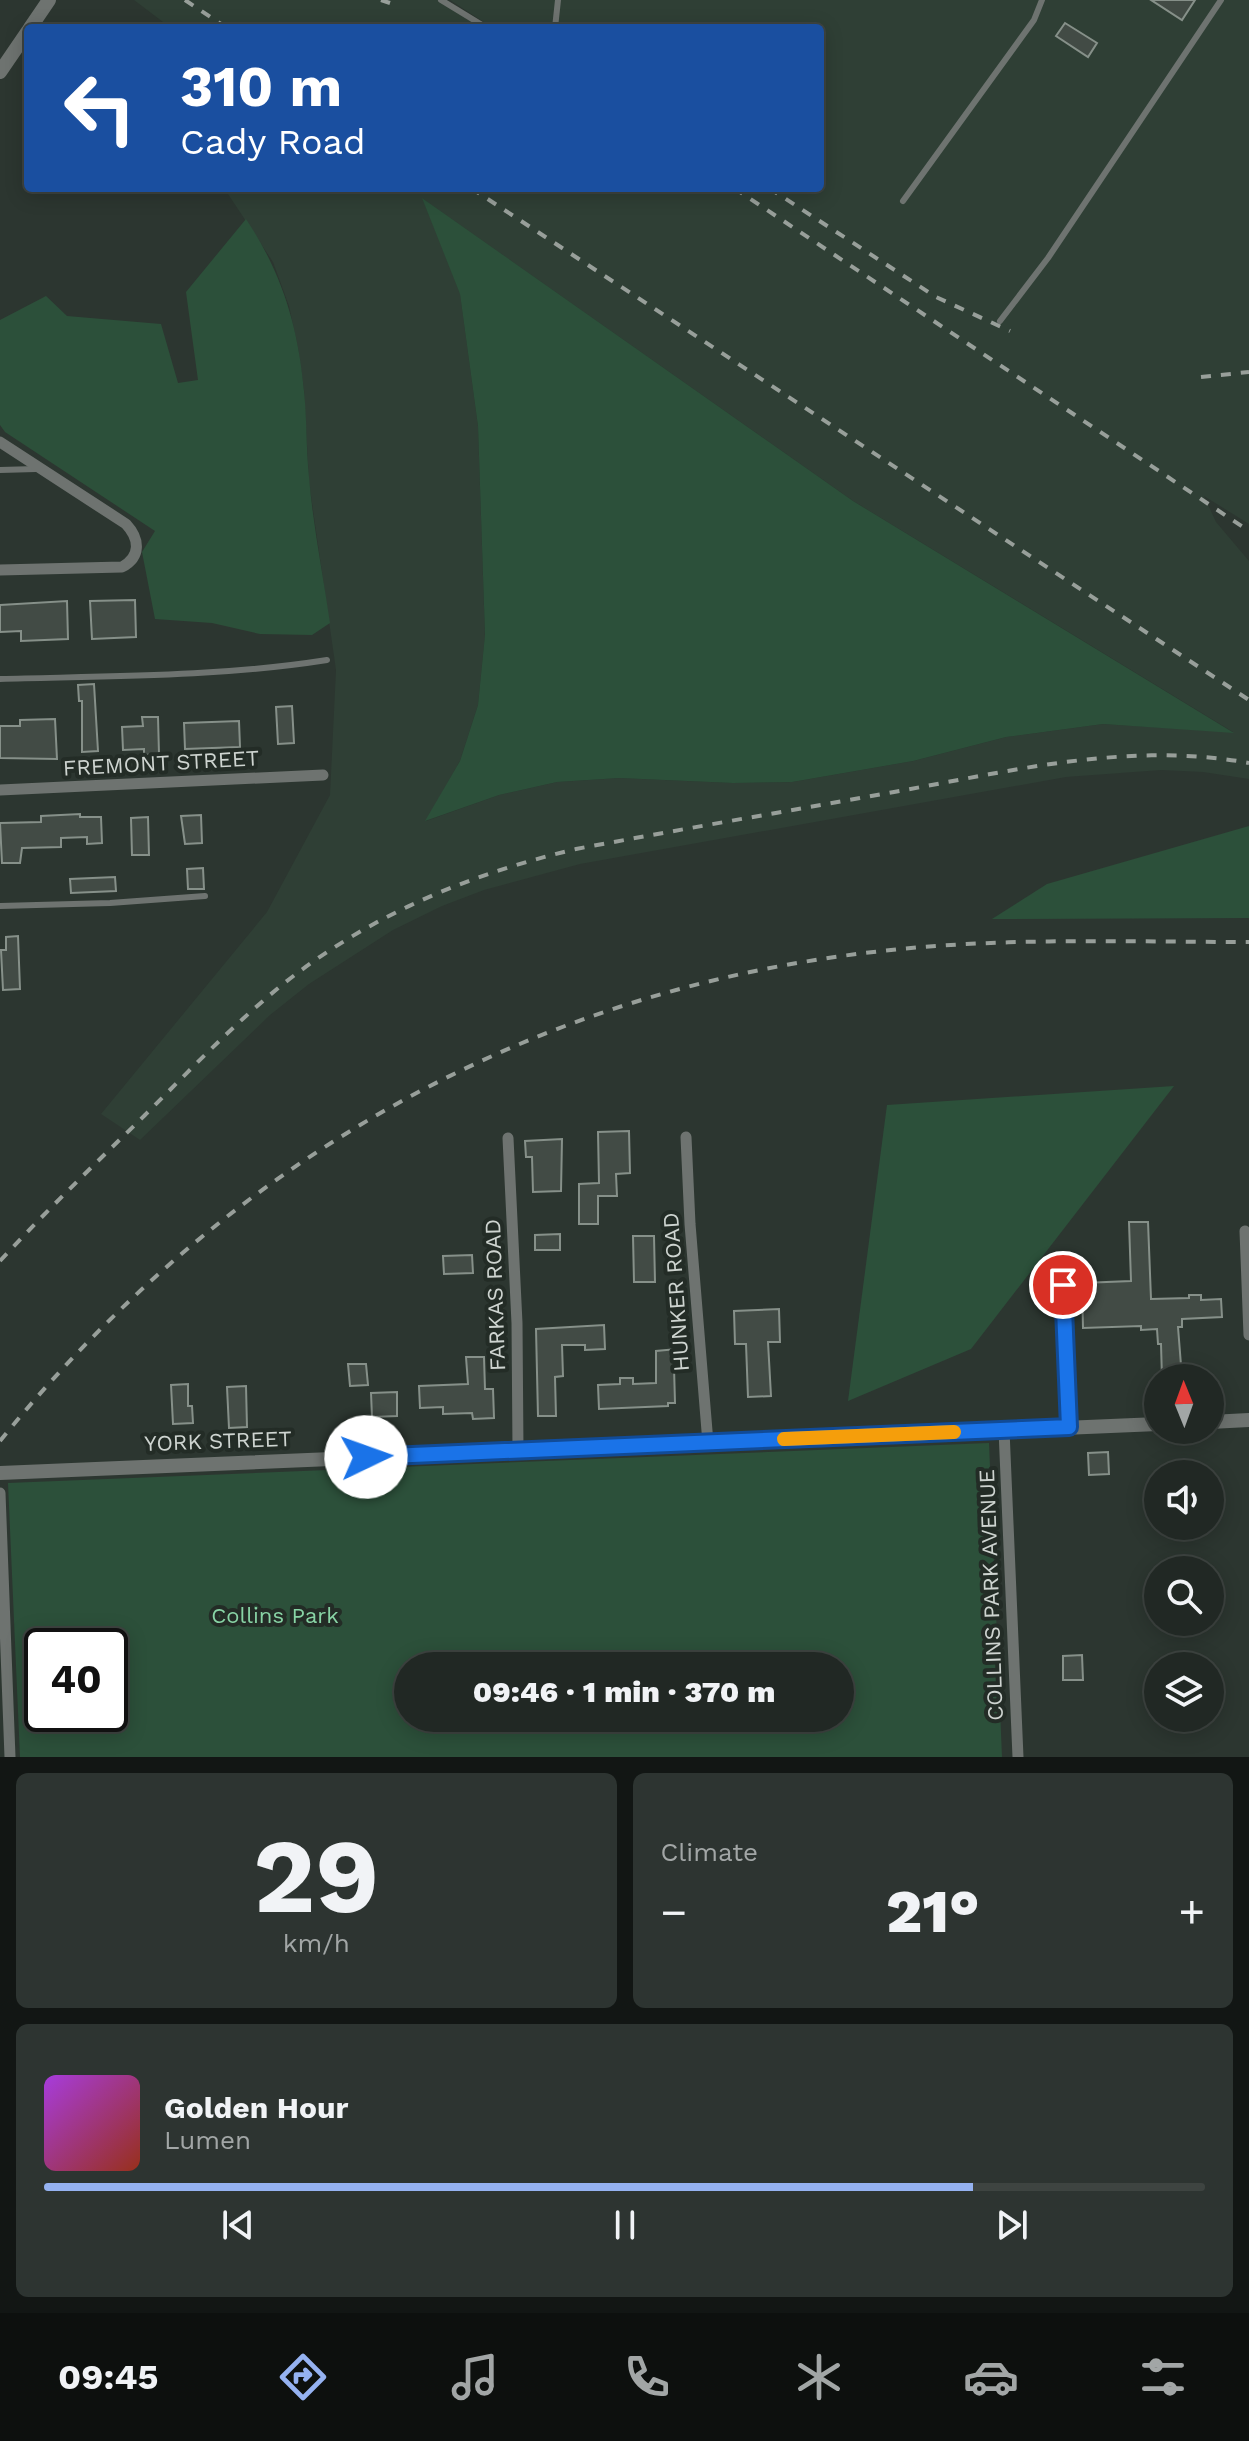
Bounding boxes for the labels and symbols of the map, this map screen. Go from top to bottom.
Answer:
street label: FREMONT STREET [62,745,260,781]
street label: HUNKER ROAD [658,1212,694,1372]
street label: FARKAS ROAD [480,1218,510,1372]
pin [1029,1251,1097,1319]
north arrow [1144,1364,1224,1444]
position arrow [324,1415,408,1499]
street label: YORK STREET [144,1426,292,1456]
street label: COLLINS PARK AVENUE [974,1469,1008,1721]
park label: Collins Park [211,1603,339,1628]
speed limit sign: 40 [24,1628,128,1732]

